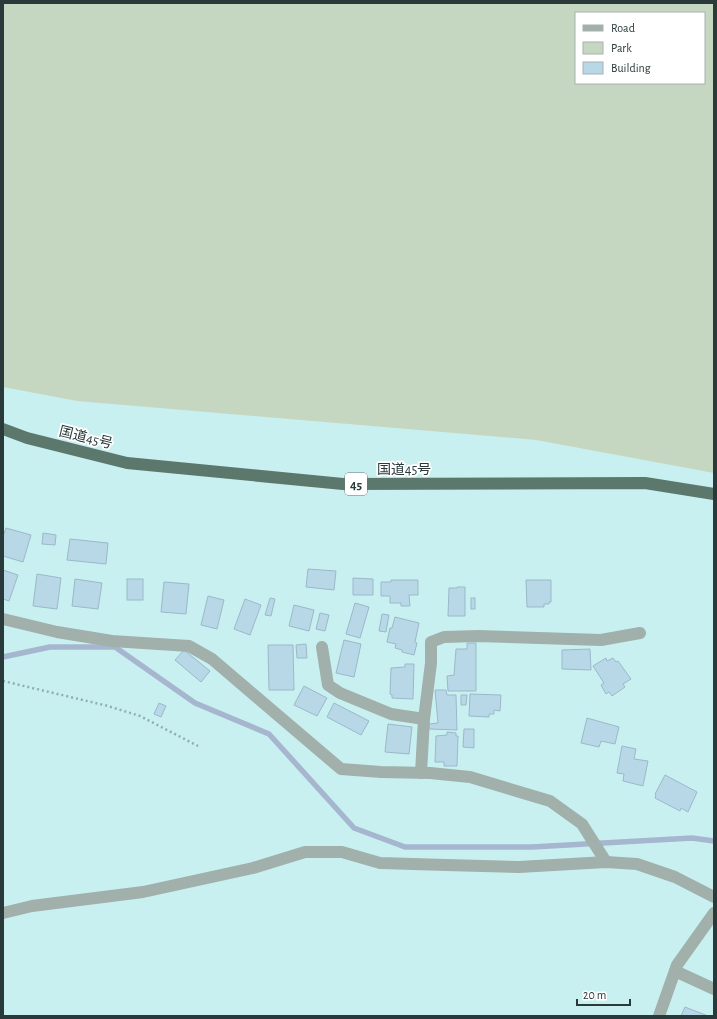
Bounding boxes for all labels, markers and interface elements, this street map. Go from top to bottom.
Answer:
legend [575,12,705,84]
text: Road [611,22,635,34]
text: Park [611,42,632,54]
text: Building [611,62,651,74]
street label: 国道45号 [58,424,114,451]
street label: 国道45号 [377,462,431,477]
road number: 45 [345,473,367,495]
scale bar [577,981,630,1007]
text: 20 m [583,989,606,1001]

